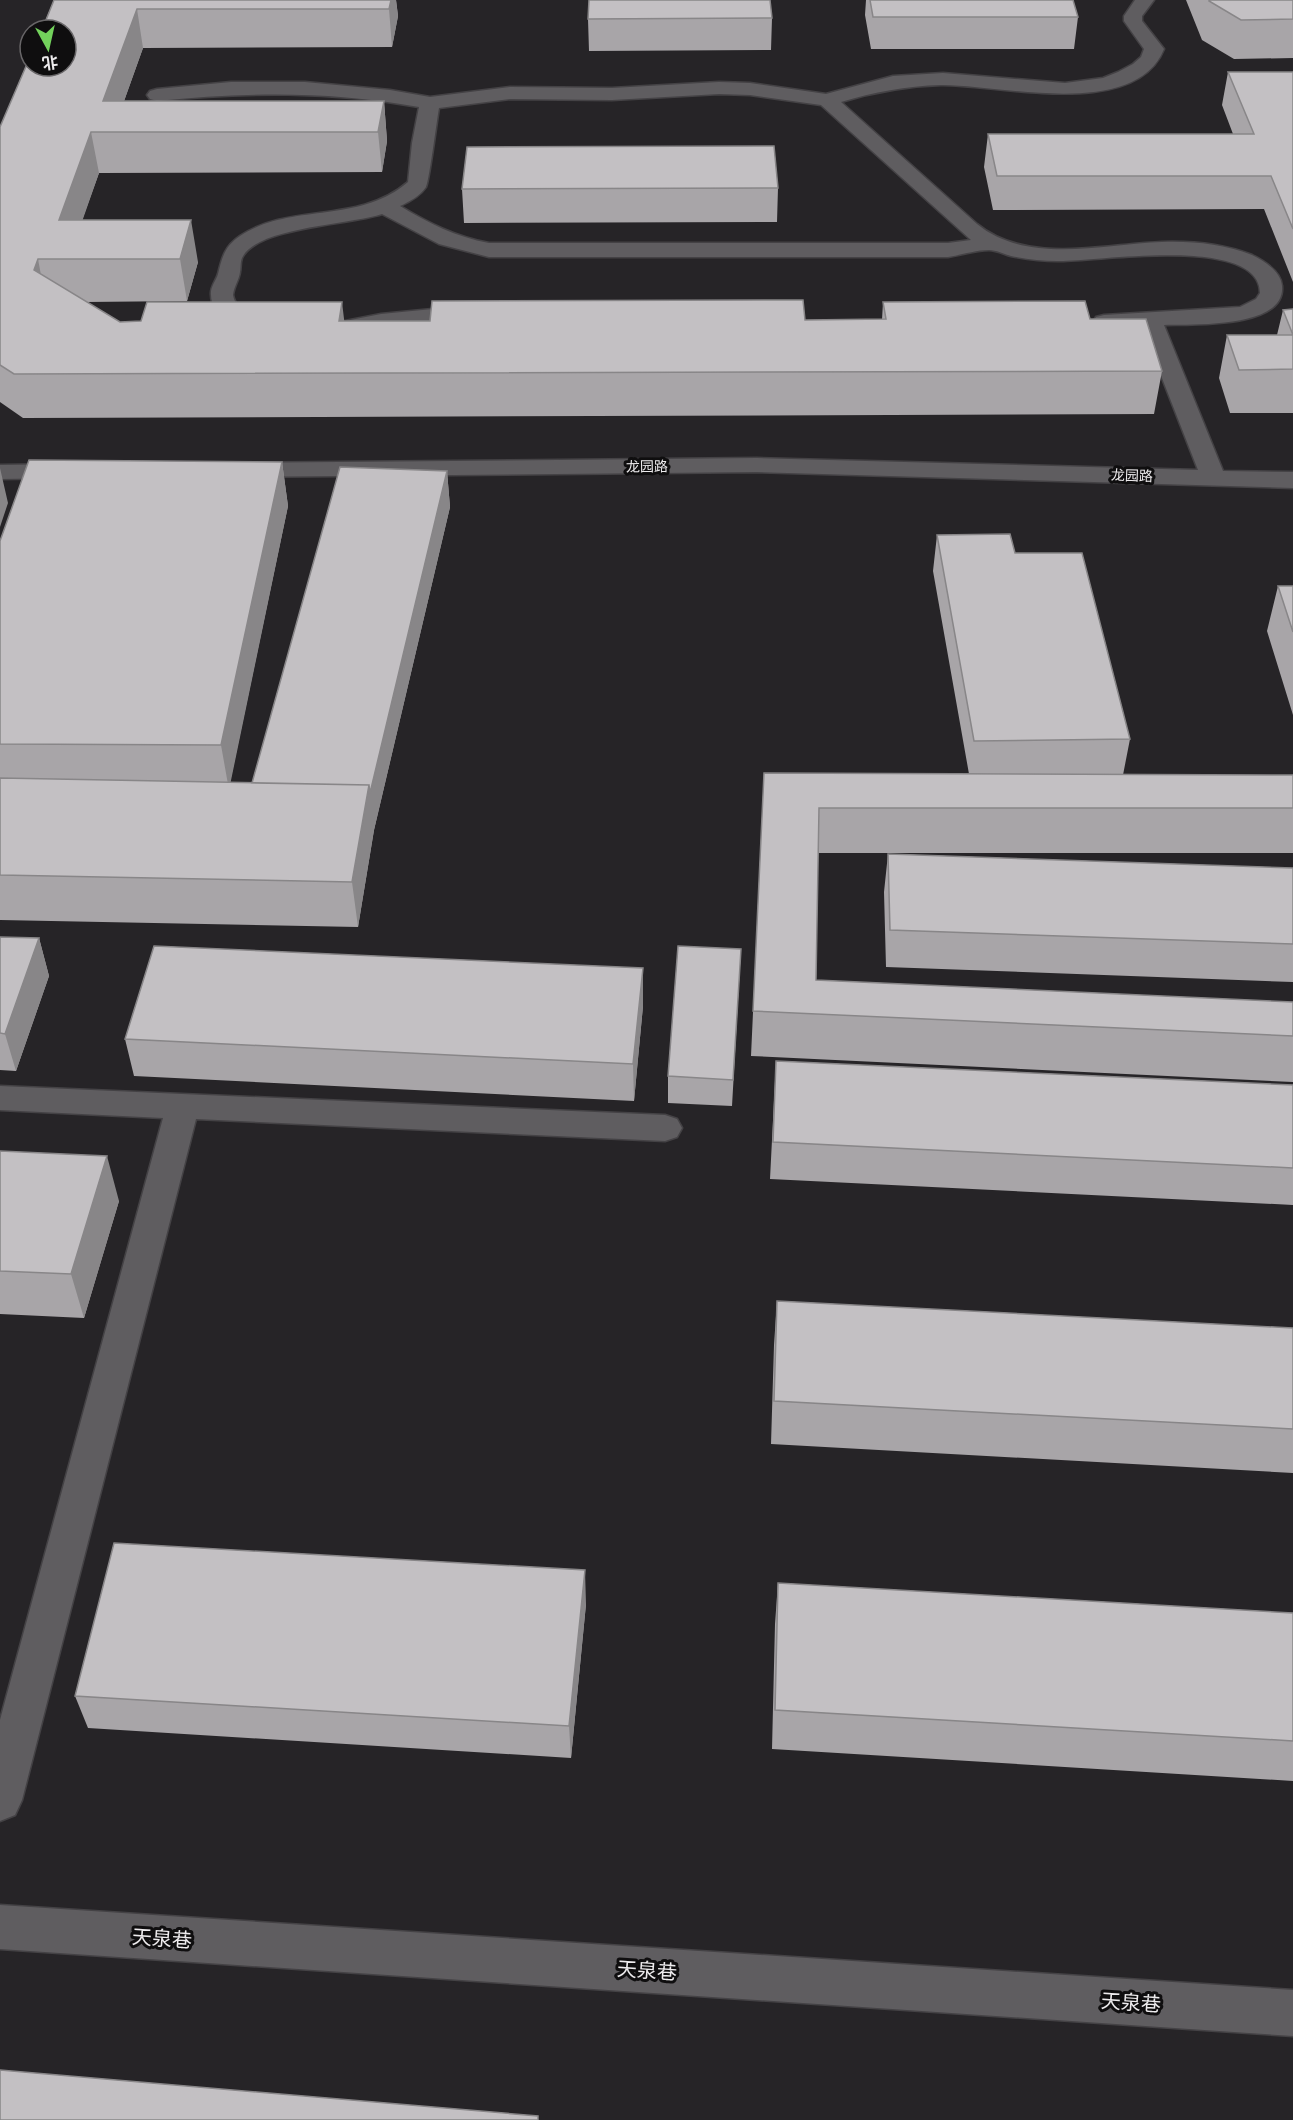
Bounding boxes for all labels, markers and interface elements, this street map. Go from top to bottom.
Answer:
north arrow [18,18,78,78]
text: 北 [41,51,60,75]
street label: 龙园路 [626,456,668,476]
street label: 龙园路 [1111,465,1153,485]
street label: 天泉巷 [131,1922,193,1954]
street label: 天泉巷 [616,1954,678,1986]
street label: 天泉巷 [1100,1986,1162,2018]

